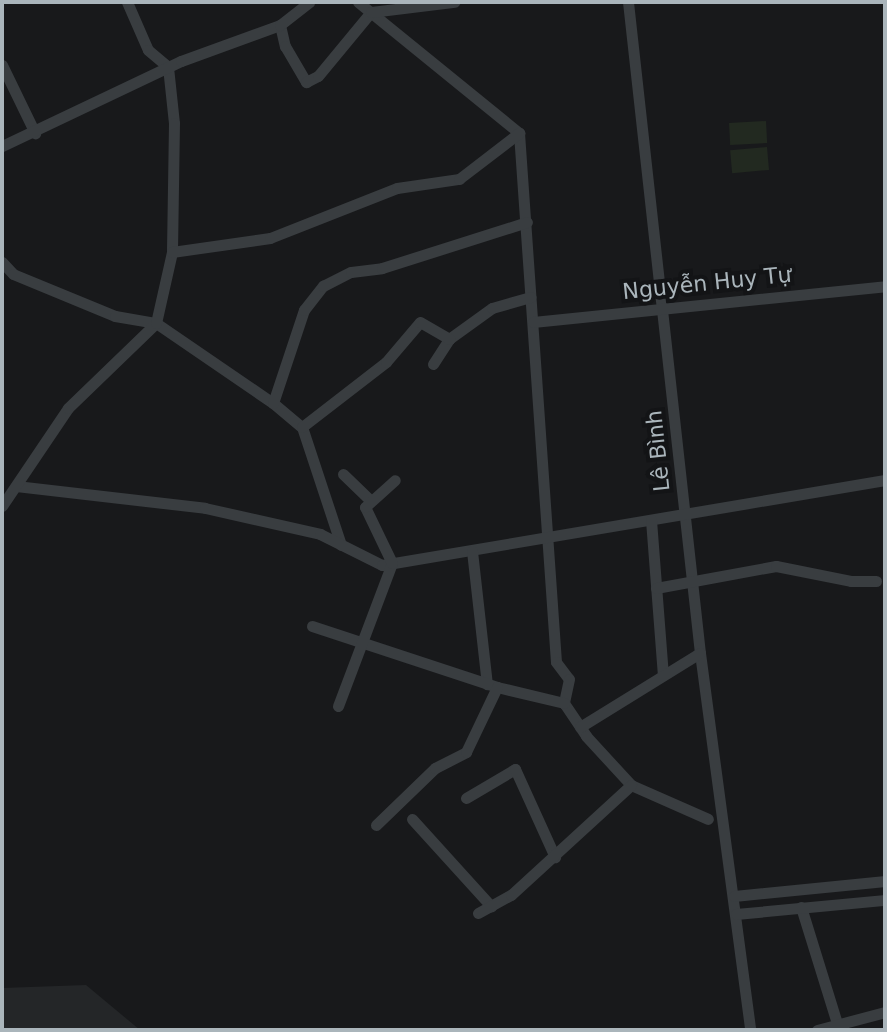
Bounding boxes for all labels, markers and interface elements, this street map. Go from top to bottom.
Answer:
street label: Nguyễn Huy Tự [621,261,793,305]
street label: Lê Bình [641,409,675,493]

